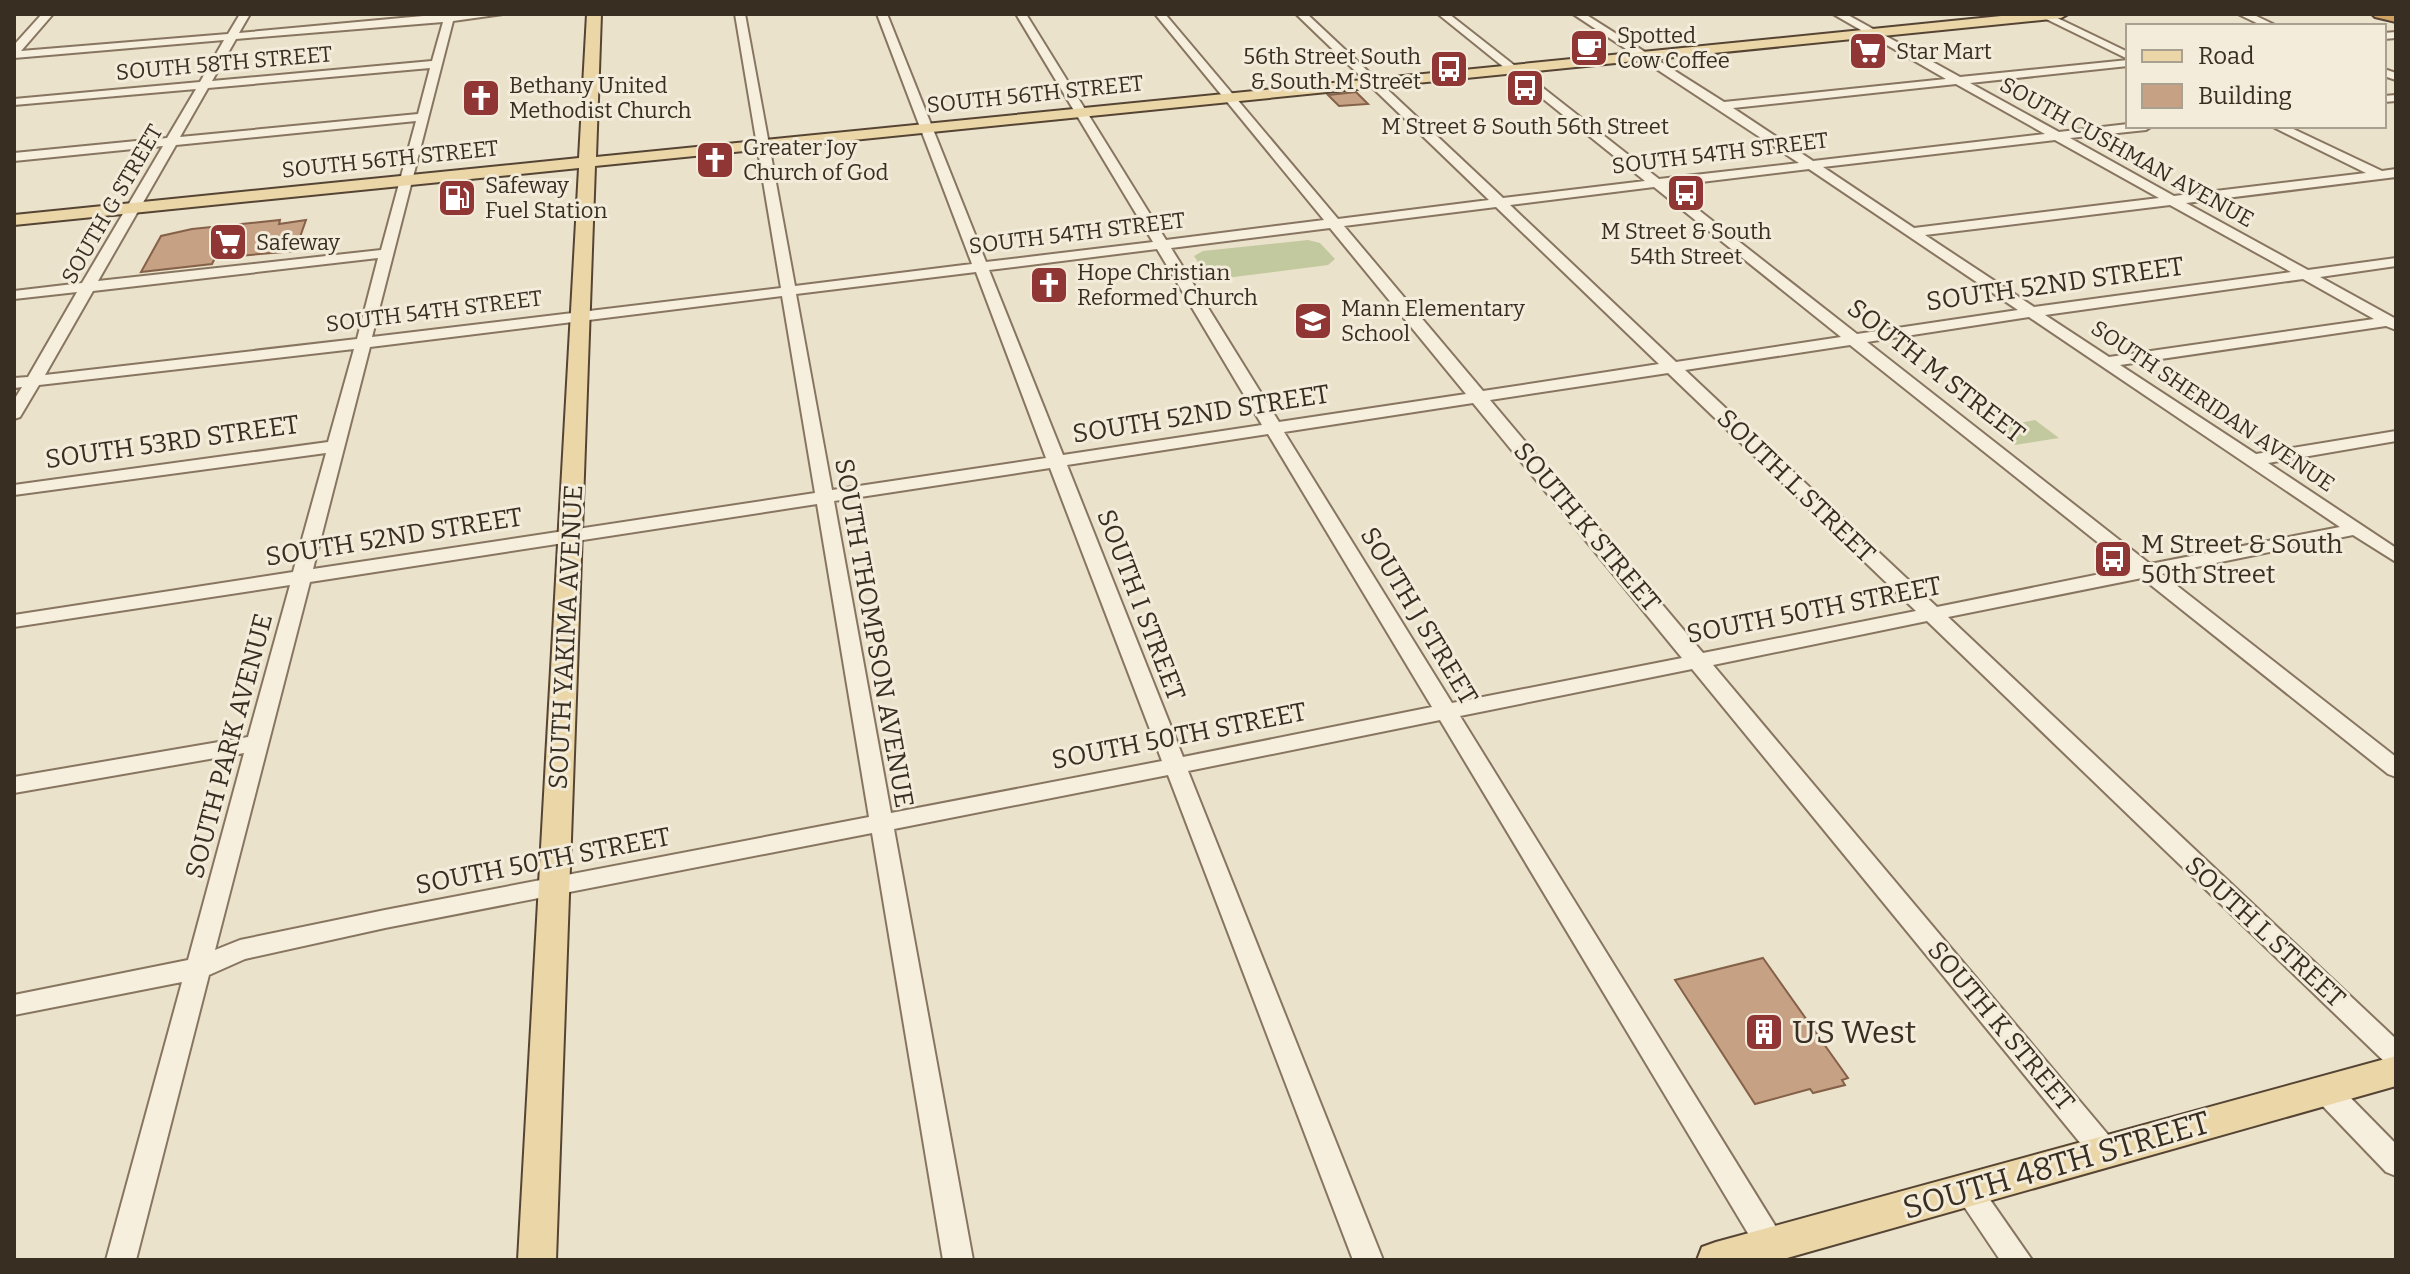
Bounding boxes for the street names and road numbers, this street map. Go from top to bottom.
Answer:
street label: SOUTH 58TH STREET [115,40,333,86]
street label: SOUTH 56TH STREET [925,69,1145,119]
street label: SOUTH CUSHMAN AVENUE [1995,71,2259,233]
street label: SOUTH G STREET [55,119,169,288]
street label: SOUTH 54TH STREET [1610,126,1830,180]
street label: SOUTH 56TH STREET [280,134,500,184]
street label: SOUTH 54TH STREET [967,206,1187,260]
street label: SOUTH 52ND STREET [1924,251,2186,317]
street label: SOUTH 54TH STREET [324,284,544,338]
street label: SOUTH M STREET [1841,292,2031,450]
street label: SOUTH SHERIDAN AVENUE [2086,314,2340,498]
street label: SOUTH 52ND STREET [1070,378,1332,450]
street label: SOUTH L STREET [1711,403,1881,569]
street label: SOUTH 53RD STREET [43,409,301,475]
street label: SOUTH K STREET [1507,436,1667,618]
street label: SOUTH THOMPSON AVENUE [828,456,920,810]
street label: SOUTH YAKIMA AVENUE [543,484,589,790]
street label: SOUTH 52ND STREET [263,501,525,573]
street label: SOUTH I STREET [1090,505,1192,705]
street label: SOUTH J STREET [1354,522,1484,710]
street label: SOUTH 50TH STREET [1684,570,1944,650]
street label: SOUTH PARK AVENUE [179,610,279,882]
street label: SOUTH 50TH STREET [1049,696,1309,776]
street label: SOUTH 50TH STREET [413,821,673,901]
street label: SOUTH L STREET [2179,850,2351,1014]
street label: SOUTH K STREET [1921,935,2081,1117]
street label: SOUTH 48TH STREET [1898,1103,2214,1227]

